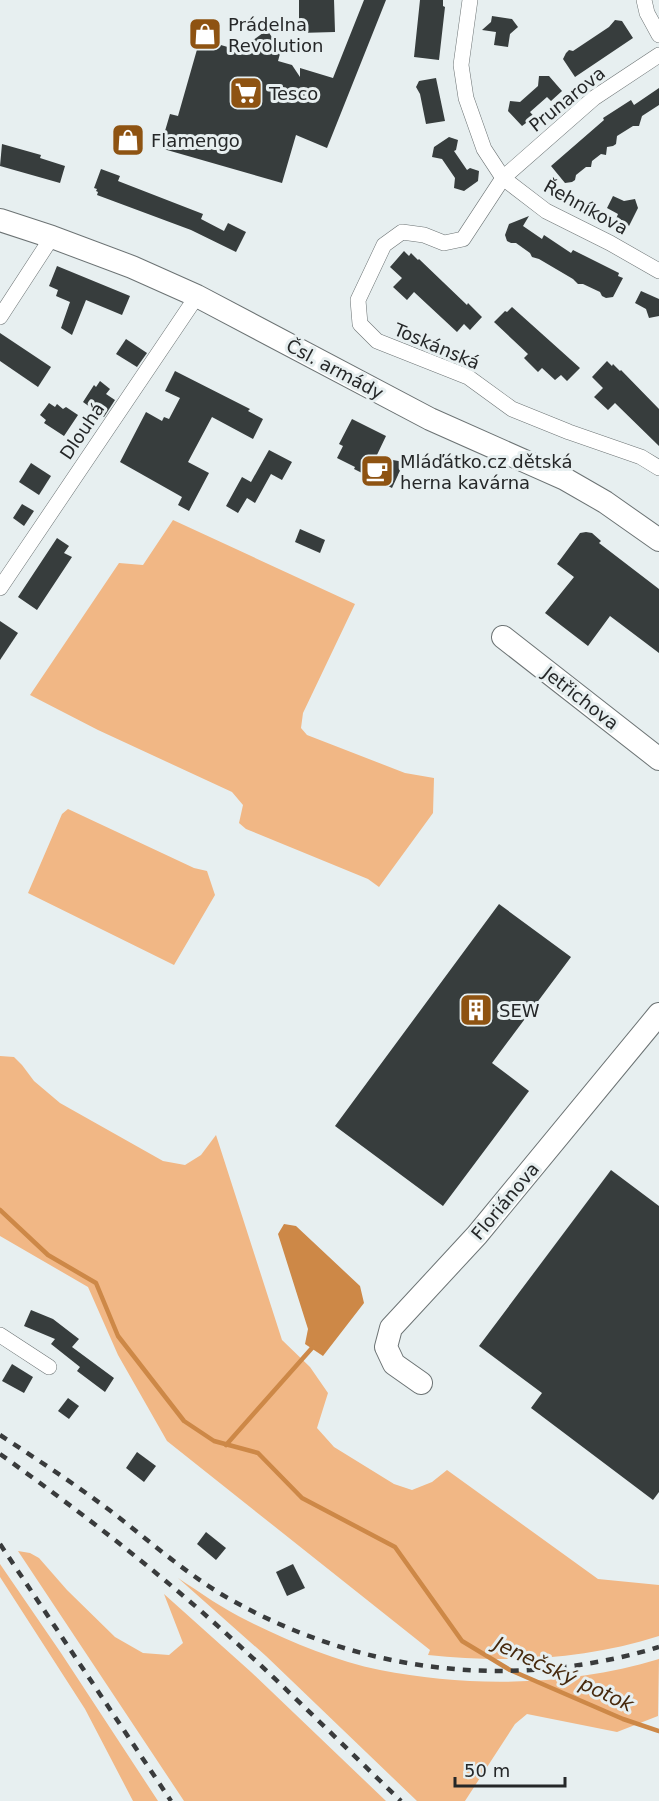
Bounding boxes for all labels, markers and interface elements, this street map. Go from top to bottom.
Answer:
place label: Prádelna Revolution [228,14,323,56]
shop icon: Prádelna Revolution [187,16,223,52]
street label: Prunarova [525,62,609,136]
supermarket icon: Tesco [228,75,264,111]
place label: Tesco [268,83,318,104]
shop icon: Flamengo [110,122,146,158]
place label: Flamengo [151,130,240,151]
street label: Řehníkova [540,175,632,239]
street label: Toskánská [390,318,483,374]
street label: Čsl. armády [283,335,388,404]
street label: Dlouhá [55,399,109,463]
place label: Mláďátko.cz dětská herna kavárna [400,451,572,493]
cafe icon: Mláďátko.cz dětská herna kavárna [359,453,395,489]
street label: Jetřichova [538,661,623,734]
building icon: SEW [458,992,494,1028]
place label: SEW [499,1000,540,1021]
street label: Floriánova [467,1158,543,1244]
water label: Jenečský potok [487,1630,639,1717]
scale bar [455,1750,564,1788]
text: 50 m [464,1760,510,1781]

